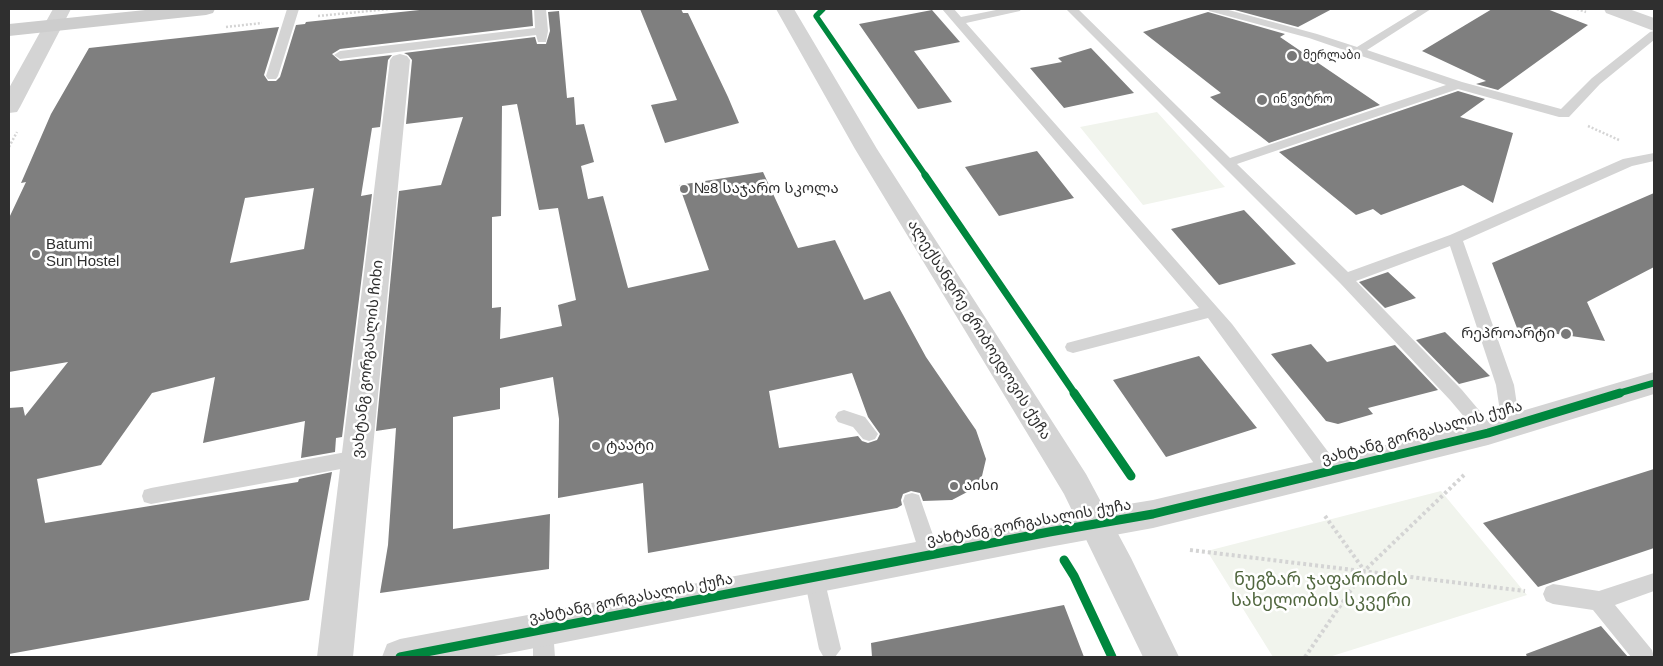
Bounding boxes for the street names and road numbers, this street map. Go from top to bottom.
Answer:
street label: ალექსანდრე გრიბოედოვის ქუჩა [903,217,1055,443]
street label: ვახტანგ გორგასლის ჩიხი [349,259,387,459]
street label: ვახტანგ გორგასალის ქუჩა [1320,397,1524,469]
street label: ვახტანგ გორგასალის ქუჩა [925,496,1133,550]
street label: ვახტანგ გორგასალის ქუჩა [528,570,734,628]

